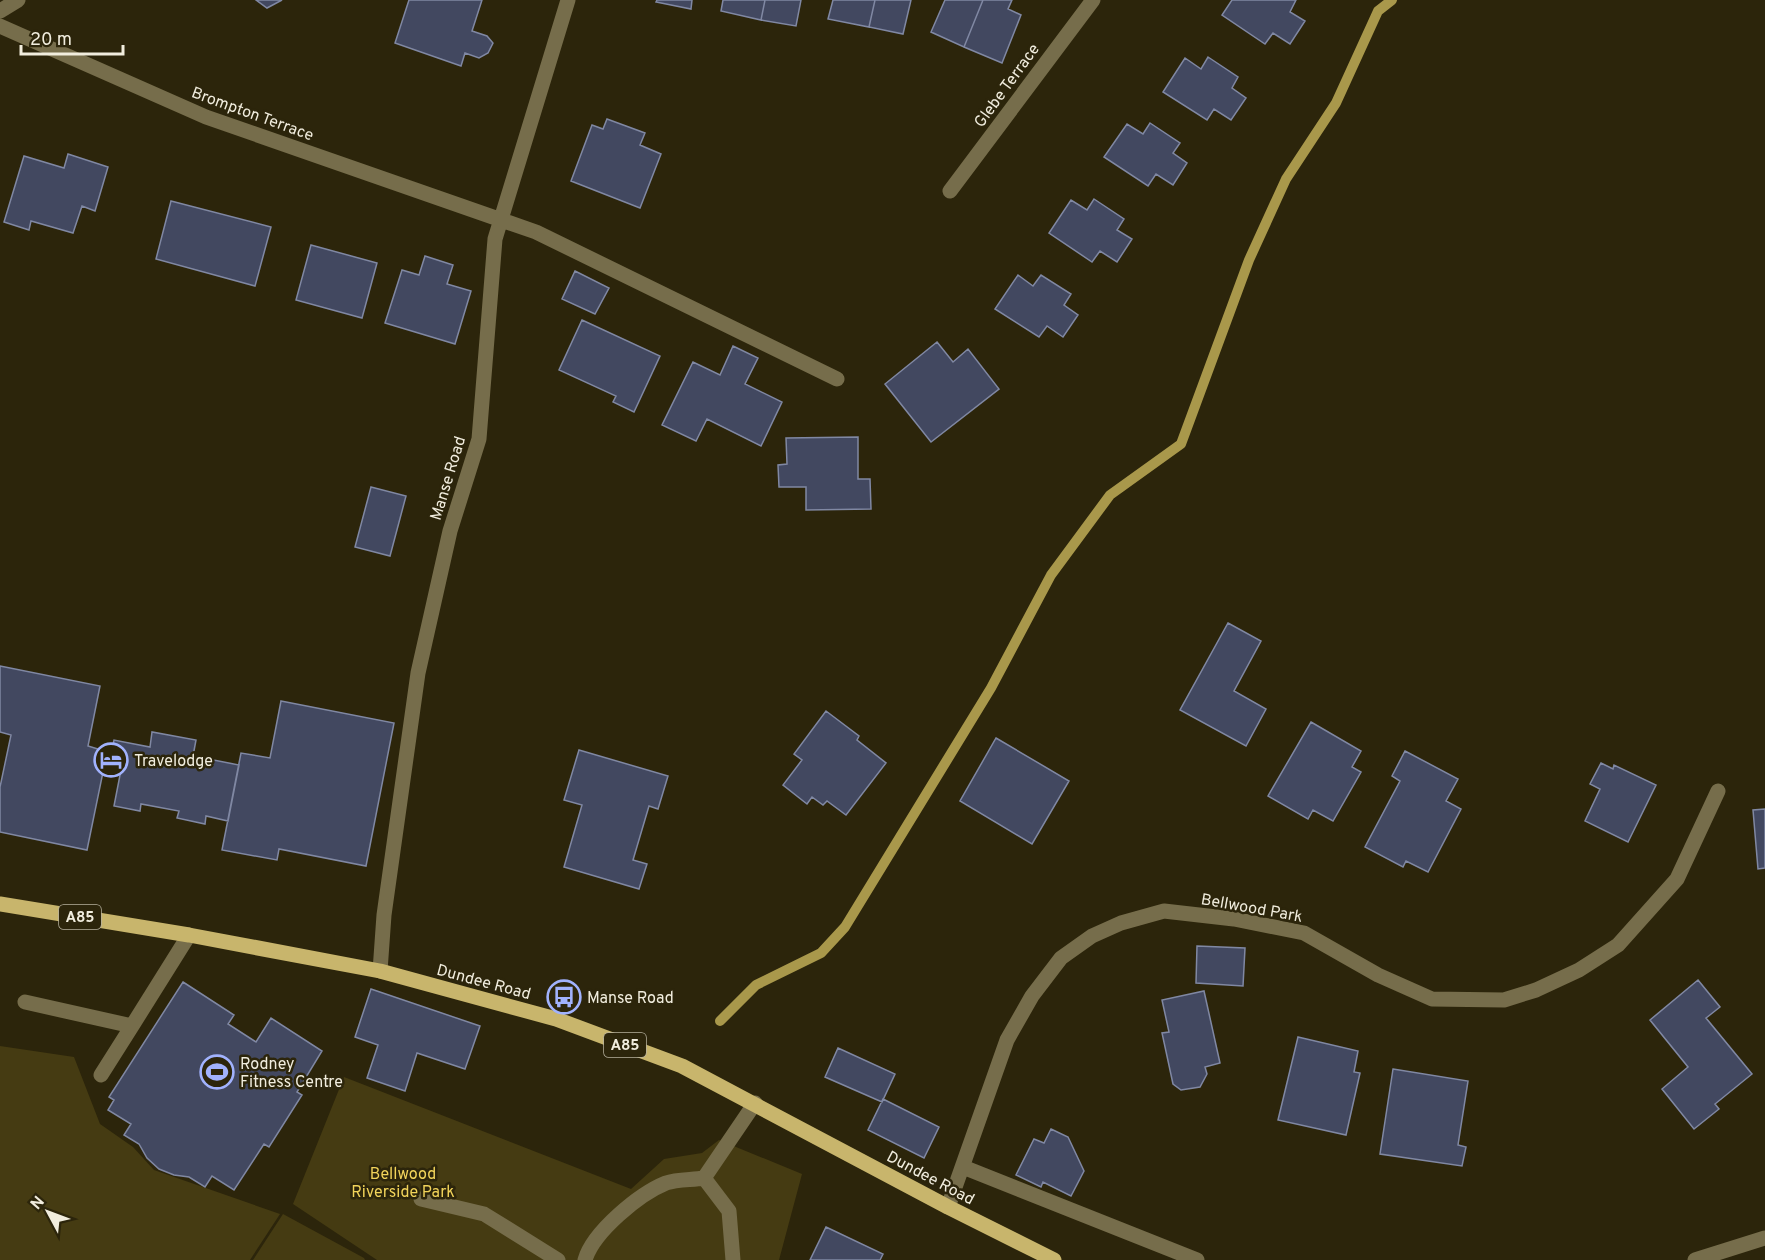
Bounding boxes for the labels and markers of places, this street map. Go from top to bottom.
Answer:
hotel icon: Travelodge [93,742,129,778]
place label: Travelodge [134,752,213,772]
bus stop icon: Manse Road [546,979,582,1015]
place label: Manse Road [587,989,674,1009]
sports icon: Rodney Fitness Centre [199,1054,235,1090]
place label: Rodney Fitness Centre [240,1055,343,1093]

